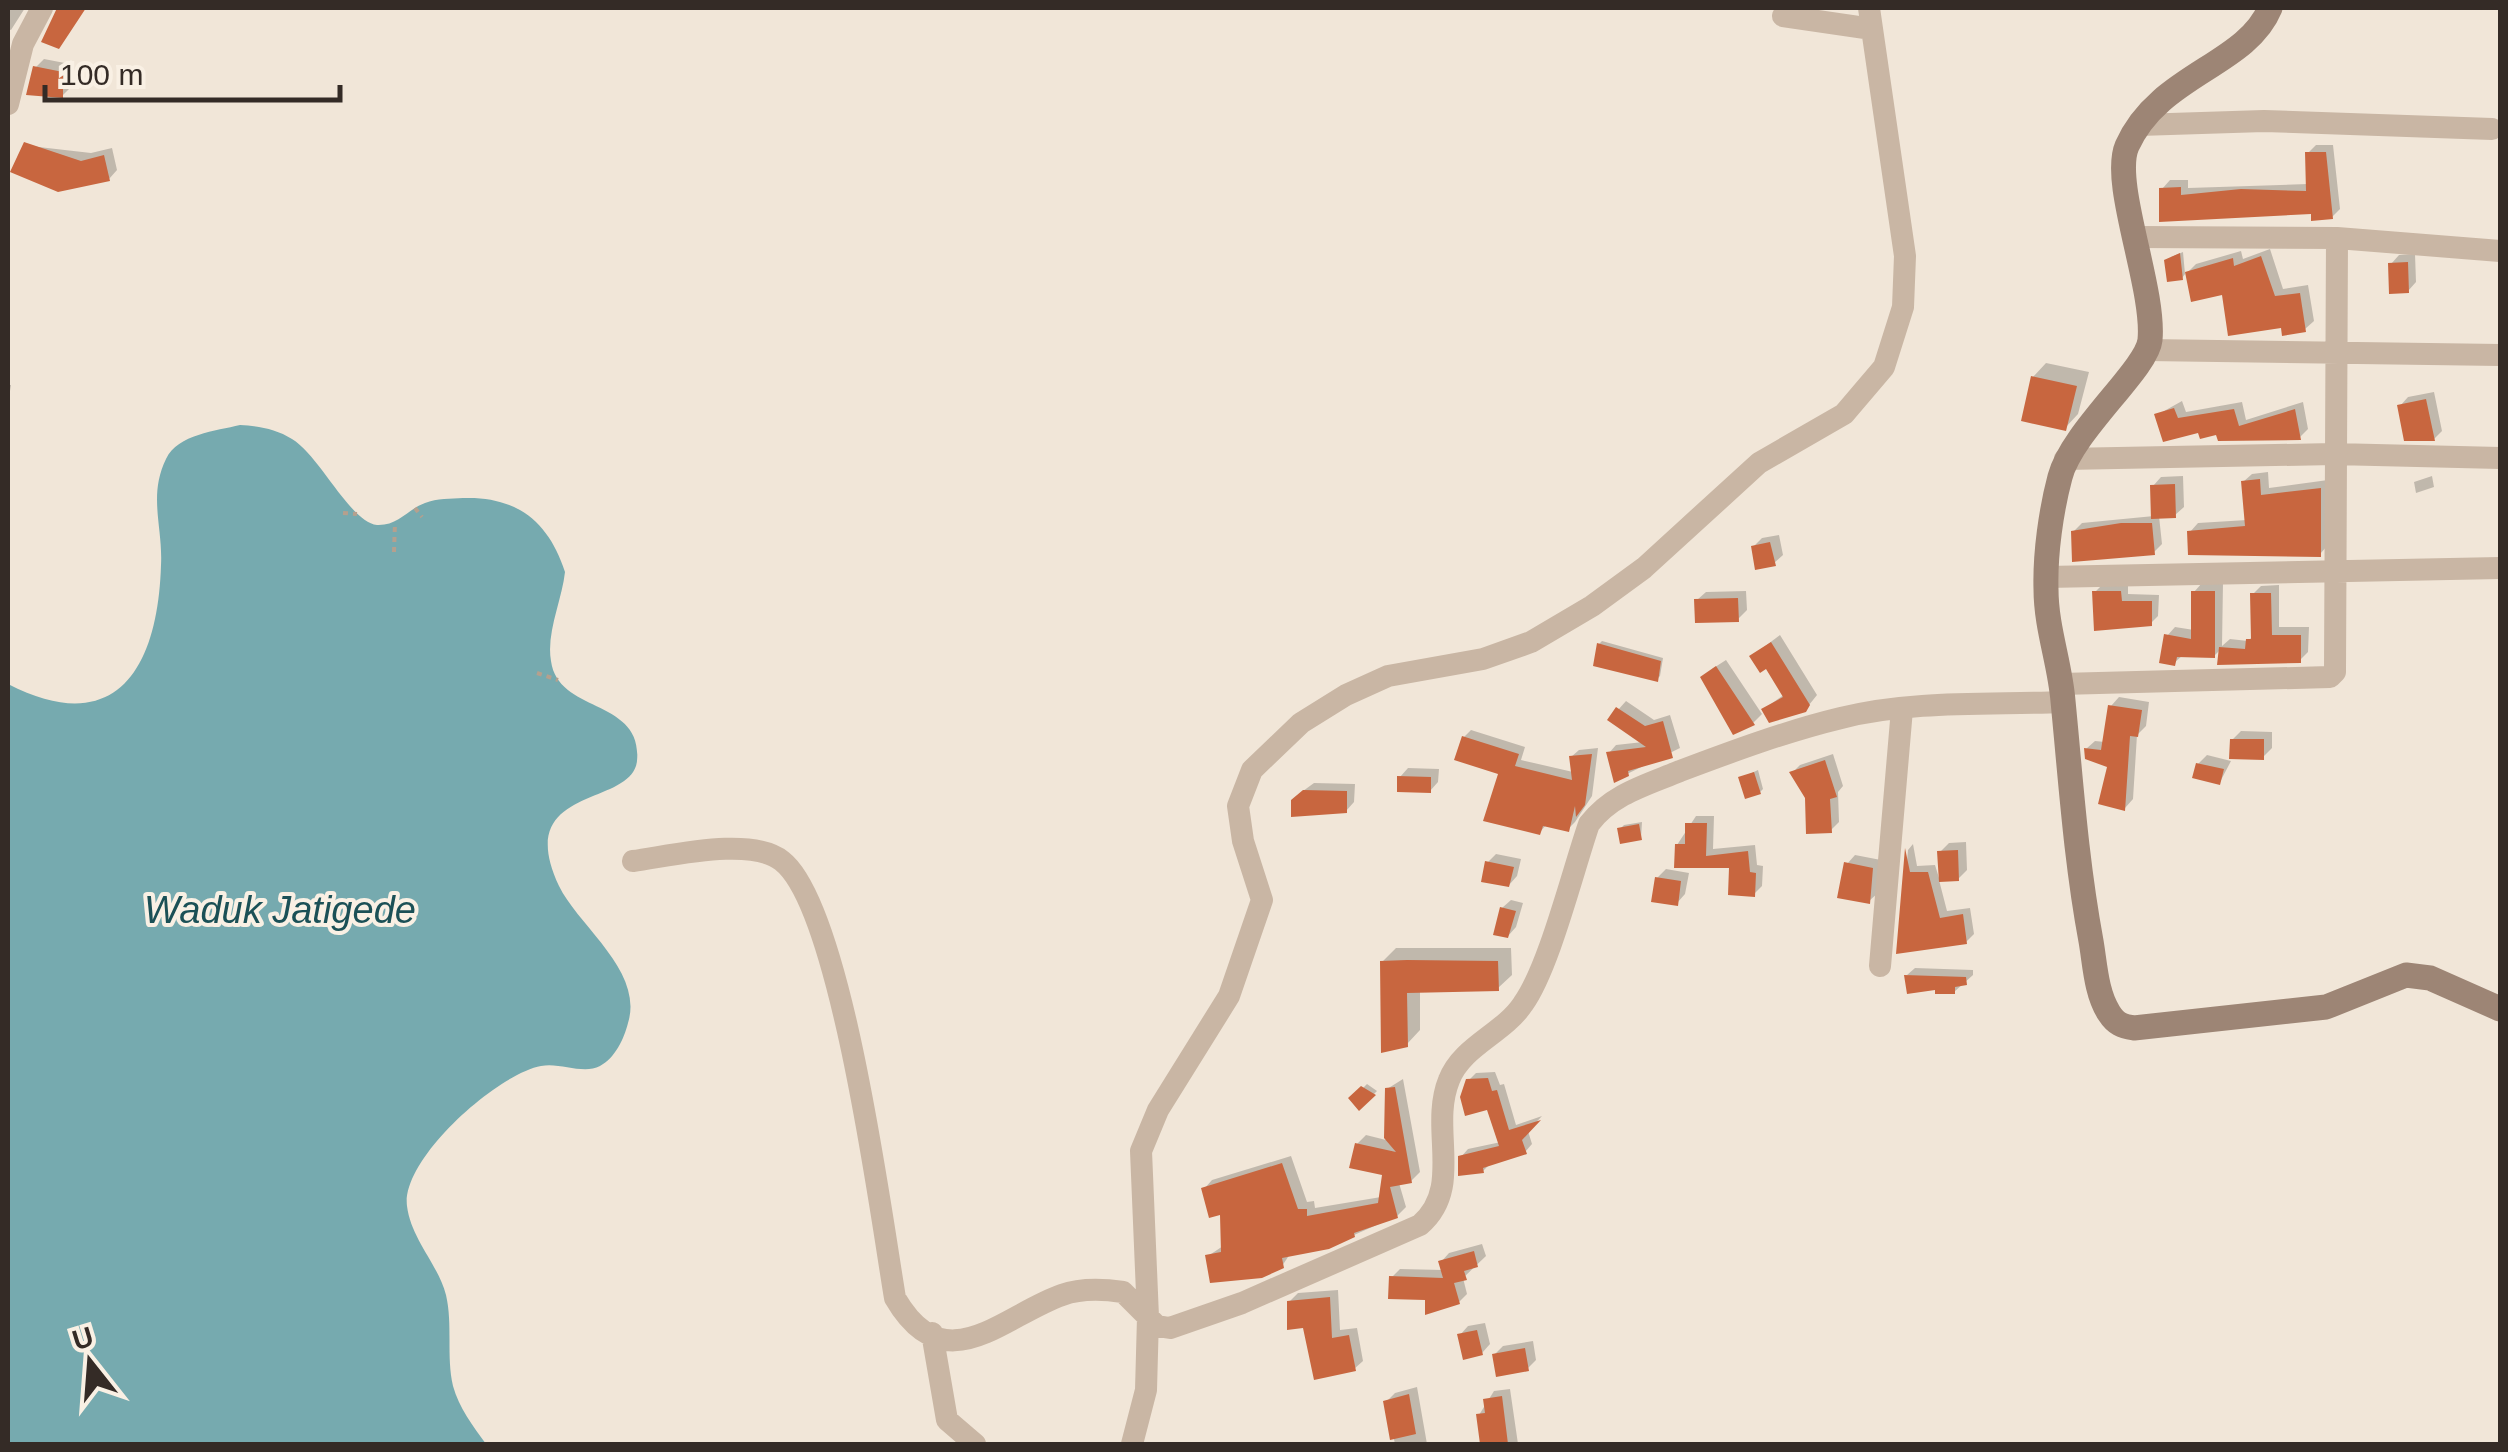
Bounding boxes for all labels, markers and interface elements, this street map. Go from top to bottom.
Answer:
scale bar [45,40,340,102]
text: 100 m [60,58,143,91]
water label: Waduk Jatigede [144,889,416,931]
north arrow [40,1312,140,1412]
text: U [69,1321,97,1356]

